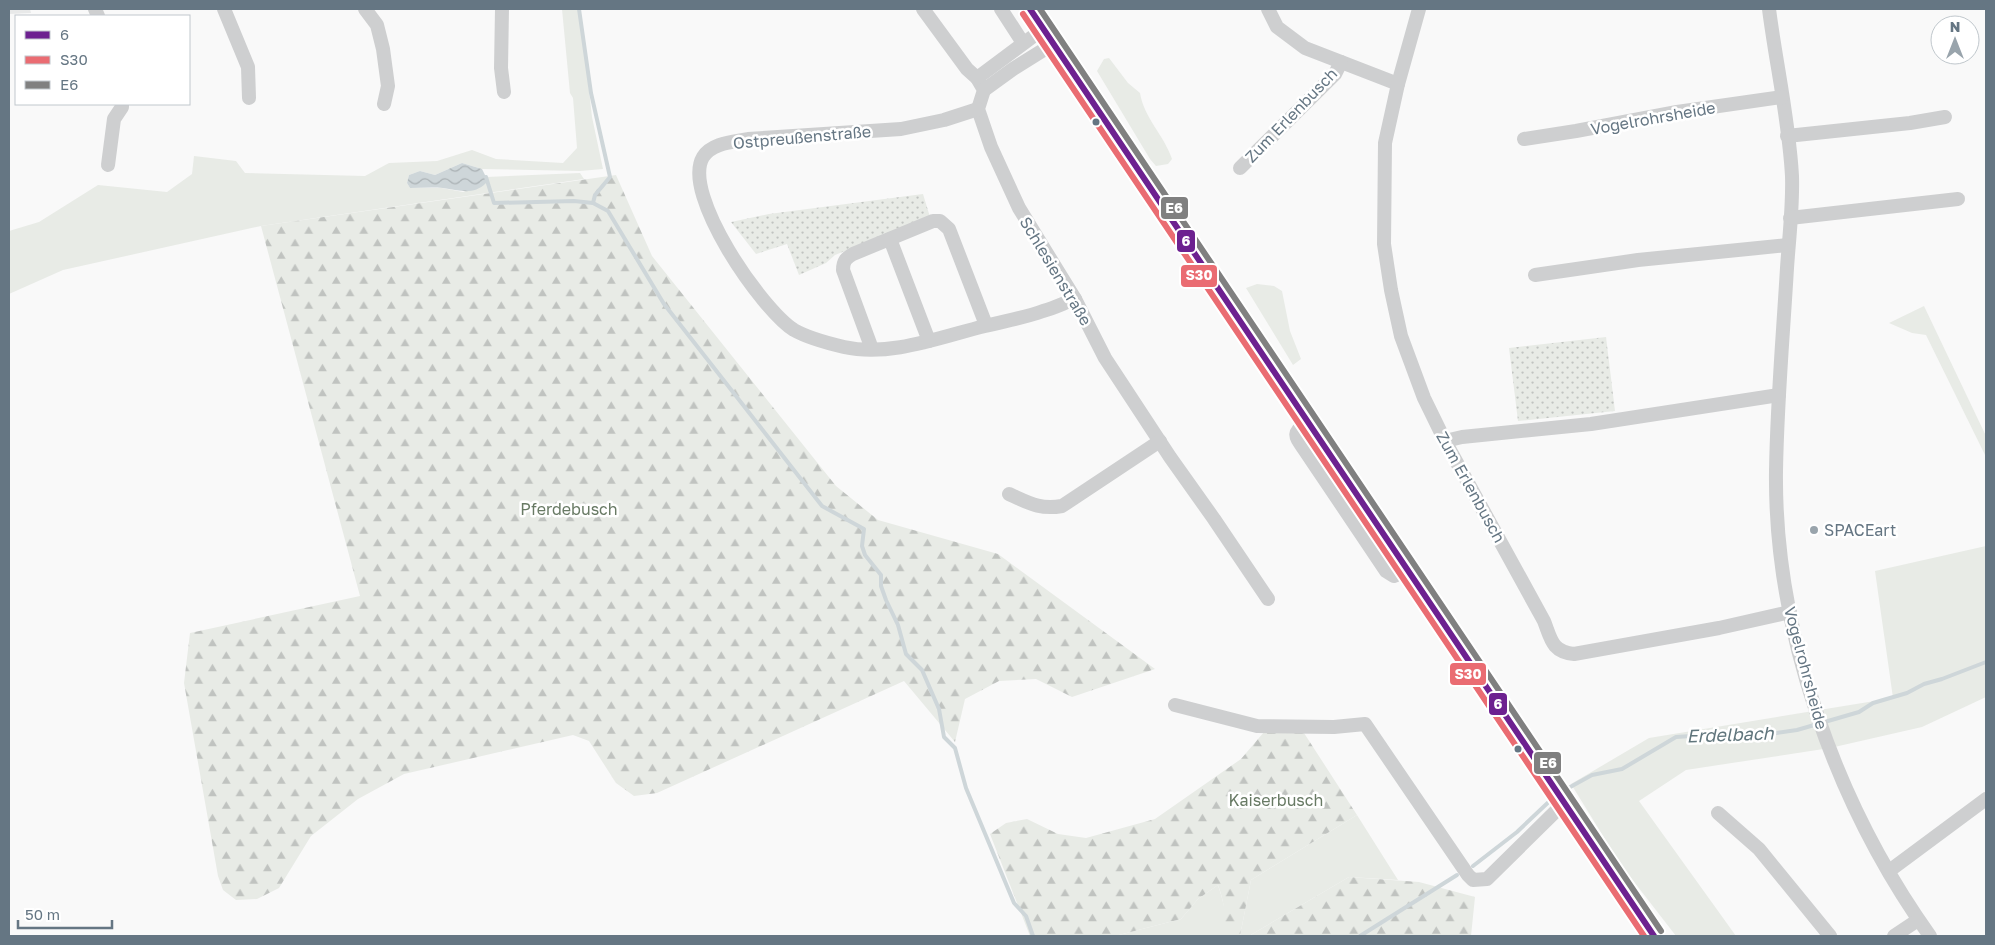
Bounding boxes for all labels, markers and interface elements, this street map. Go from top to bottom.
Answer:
legend [15,15,190,105]
north arrow [1930,15,1980,65]
text: N [1950,18,1960,35]
text: 6 [60,25,69,43]
text: S30 [60,50,88,68]
street label: Zum Erlenbusch [1241,64,1341,166]
text: E6 [60,75,78,93]
street label: Vogelrohrsheide [1589,97,1717,139]
unlabelled marker [1091,117,1101,127]
street label: Ostpreußenstraße [732,121,872,153]
line badge: E6 [1160,196,1189,220]
text: E6 [1165,199,1183,216]
street label: Schlesienstraße [1016,213,1096,329]
line badge: 6 [1176,229,1196,253]
text: 6 [1182,232,1191,249]
line badge: S30 [1180,264,1218,288]
text: S30 [1185,266,1213,283]
street label: Zum Erlenbusch [1432,428,1510,546]
park label: Pferdebusch [520,499,618,519]
place label: SPACEart [1824,520,1896,540]
marker: SPACEart [1808,524,1820,536]
street label: Vogelrohrsheide [1780,604,1832,732]
line badge: S30 [1449,662,1487,686]
text: S30 [1454,665,1482,682]
line badge: 6 [1488,692,1508,716]
text: 6 [1494,695,1503,712]
water label: Erdelbach [1686,721,1775,747]
unlabelled marker [1513,744,1523,754]
line badge: E6 [1533,751,1562,775]
text: E6 [1539,754,1557,771]
park label: Kaiserbusch [1229,790,1323,810]
scale bar [18,898,111,930]
text: 50 m [25,905,60,923]

